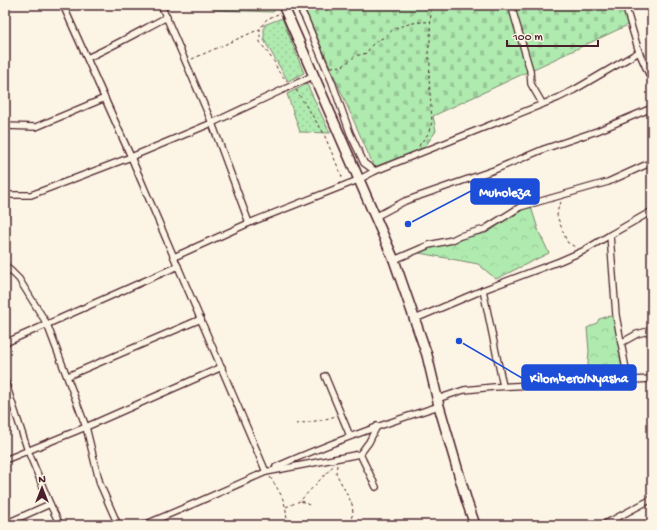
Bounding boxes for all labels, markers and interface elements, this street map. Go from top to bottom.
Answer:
scale bar [507,22,598,48]
text: 100 m [512,31,543,45]
callout: Muholeza [471,179,539,204]
text: Muholeza [479,186,531,201]
callout: Kilombero/Nyasha [522,365,636,390]
text: Kilombero/Nyasha [529,372,629,387]
north arrow [22,468,62,508]
text: N [38,474,46,486]

